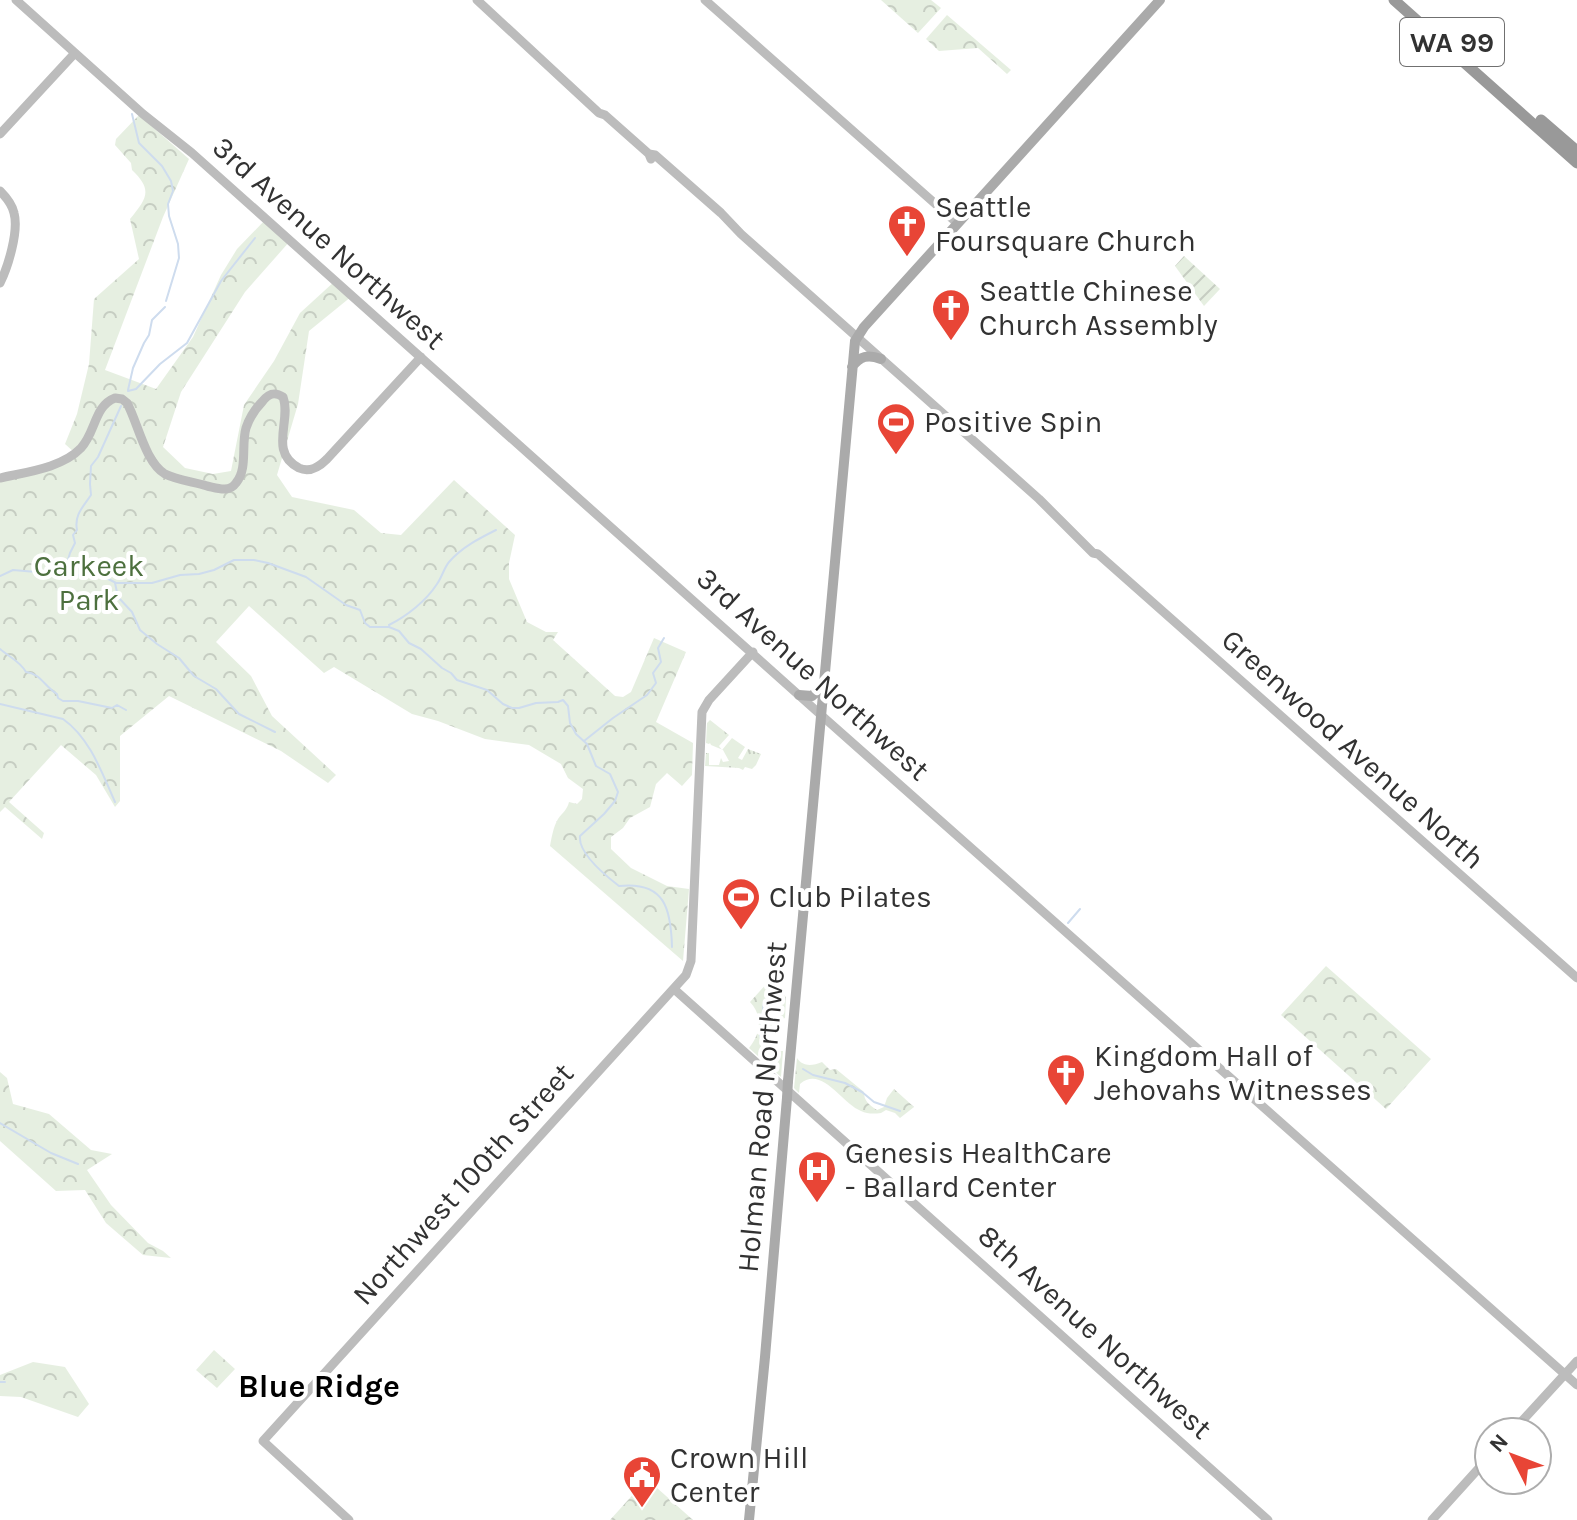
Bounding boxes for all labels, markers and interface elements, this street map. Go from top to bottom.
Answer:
road number: WA 99 [1400,18,1504,66]
street label: 3rd Avenue Northwest [205,129,453,357]
place label: Seattle Foursquare Church [935,189,1196,259]
church icon: Seattle Foursquare Church [886,203,928,258]
place label: Seattle Chinese Church Assembly [979,273,1218,343]
church icon: Seattle Chinese Church Assembly [930,287,972,342]
sports icon: Positive Spin [875,401,917,456]
place label: Positive Spin [924,404,1102,440]
park label: Carkeek Park [34,548,144,618]
street label: 3rd Avenue Northwest [689,560,937,788]
street label: Greenwood Avenue North [1214,621,1492,877]
sports icon: Club Pilates [720,876,762,931]
place label: Club Pilates [769,879,932,915]
street label: Holman Road Northwest [730,940,794,1274]
place label: Kingdom Hall of Jehovahs Witnesses [1094,1038,1372,1108]
church icon: Kingdom Hall of Jehovahs Witnesses [1045,1052,1087,1107]
street label: Northwest 100th Street [345,1056,581,1312]
place label: Genesis HealthCare - Ballard Center [845,1135,1112,1205]
hospital icon: Genesis HealthCare - Ballard Center [796,1149,838,1204]
street label: 8th Avenue Northwest [971,1218,1219,1446]
district label: Blue Ridge [238,1368,400,1405]
north arrow [1473,1416,1553,1496]
text: N [1484,1429,1514,1458]
place label: Crown Hill Center [670,1440,808,1510]
public building icon: Crown Hill Center [621,1454,663,1509]

